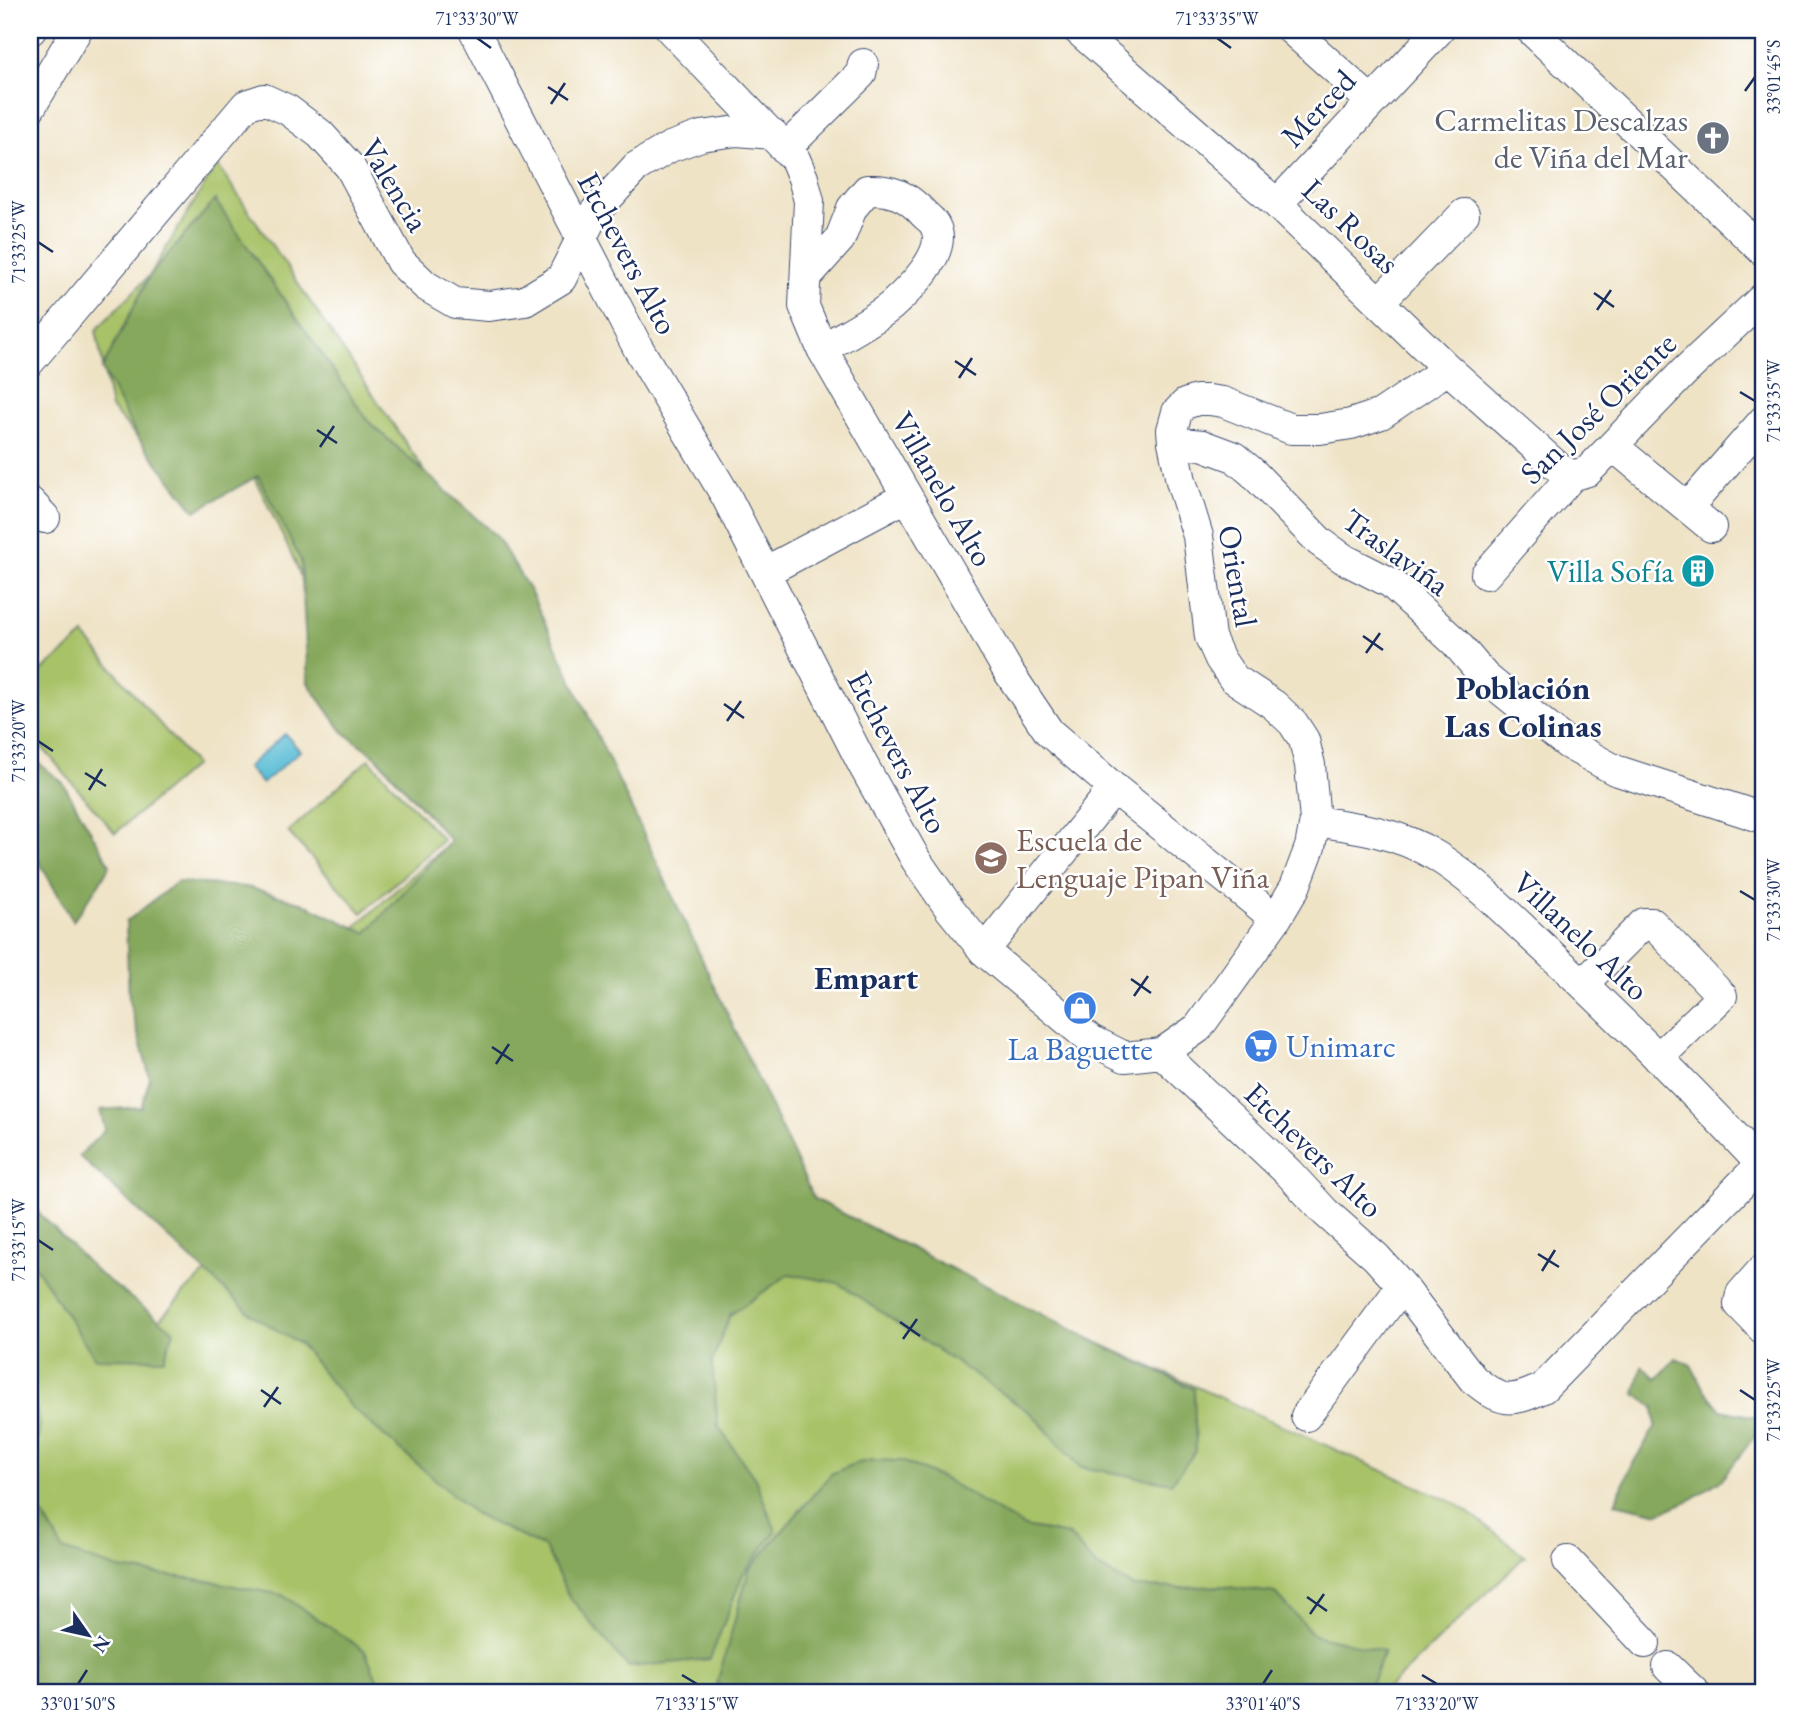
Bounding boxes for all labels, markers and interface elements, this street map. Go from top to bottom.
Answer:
text: 71°33'30"W [435,7,519,30]
text: 71°33'35"W [1175,7,1259,30]
text: 33°01'45"S [1762,40,1785,114]
street label: Merced [1271,59,1365,156]
place label: Carmelitas Descalzas de Viña del Mar [1434,99,1688,178]
church icon: Carmelitas Descalzas de Viña del Mar [1694,119,1732,157]
street label: Valencia [351,131,439,240]
street label: Etchevers Alto [568,164,688,342]
street label: Las Rosas [1293,169,1409,283]
text: 71°33'25"W [7,200,30,284]
street label: San José Oriente [1511,323,1685,493]
text: 71°33'35"W [1762,359,1785,443]
street label: Villanelo Alto [882,404,1004,574]
street label: Traslaviña [1334,499,1458,605]
street label: Oriental [1208,522,1268,631]
place label: Villa Sofía [1547,550,1674,592]
building icon: Villa Sofía [1679,552,1717,590]
street label: Etchevers Alto [838,663,958,841]
district label: Población Las Colinas [1444,666,1602,747]
text: 71°33'20"W [7,699,30,783]
place label: Escuela de Lenguaje Pipan Viña [1016,819,1270,898]
school or university icon: Escuela de Lenguaje Pipan Viña [972,839,1010,877]
text: 71°33'30"W [1762,858,1785,942]
street label: Villanelo Alto [1504,862,1658,1010]
district label: Empart [814,956,919,999]
shop icon: La Baguette [1061,989,1099,1027]
place label: Unimarc [1286,1025,1396,1067]
supermarket icon: Unimarc [1242,1027,1280,1065]
place label: La Baguette [1007,1028,1153,1070]
street label: Etchevers Alto [1235,1073,1393,1227]
text: 71°33'15"W [7,1198,30,1282]
text: 71°33'25"W [1762,1358,1785,1442]
north arrow [52,1600,122,1670]
text: N [87,1631,116,1658]
text: 33°01'50"S [41,1692,115,1715]
text: 71°33'15"W [655,1692,739,1715]
text: 33°01'40"S [1226,1692,1300,1715]
text: 71°33'20"W [1395,1692,1479,1715]

